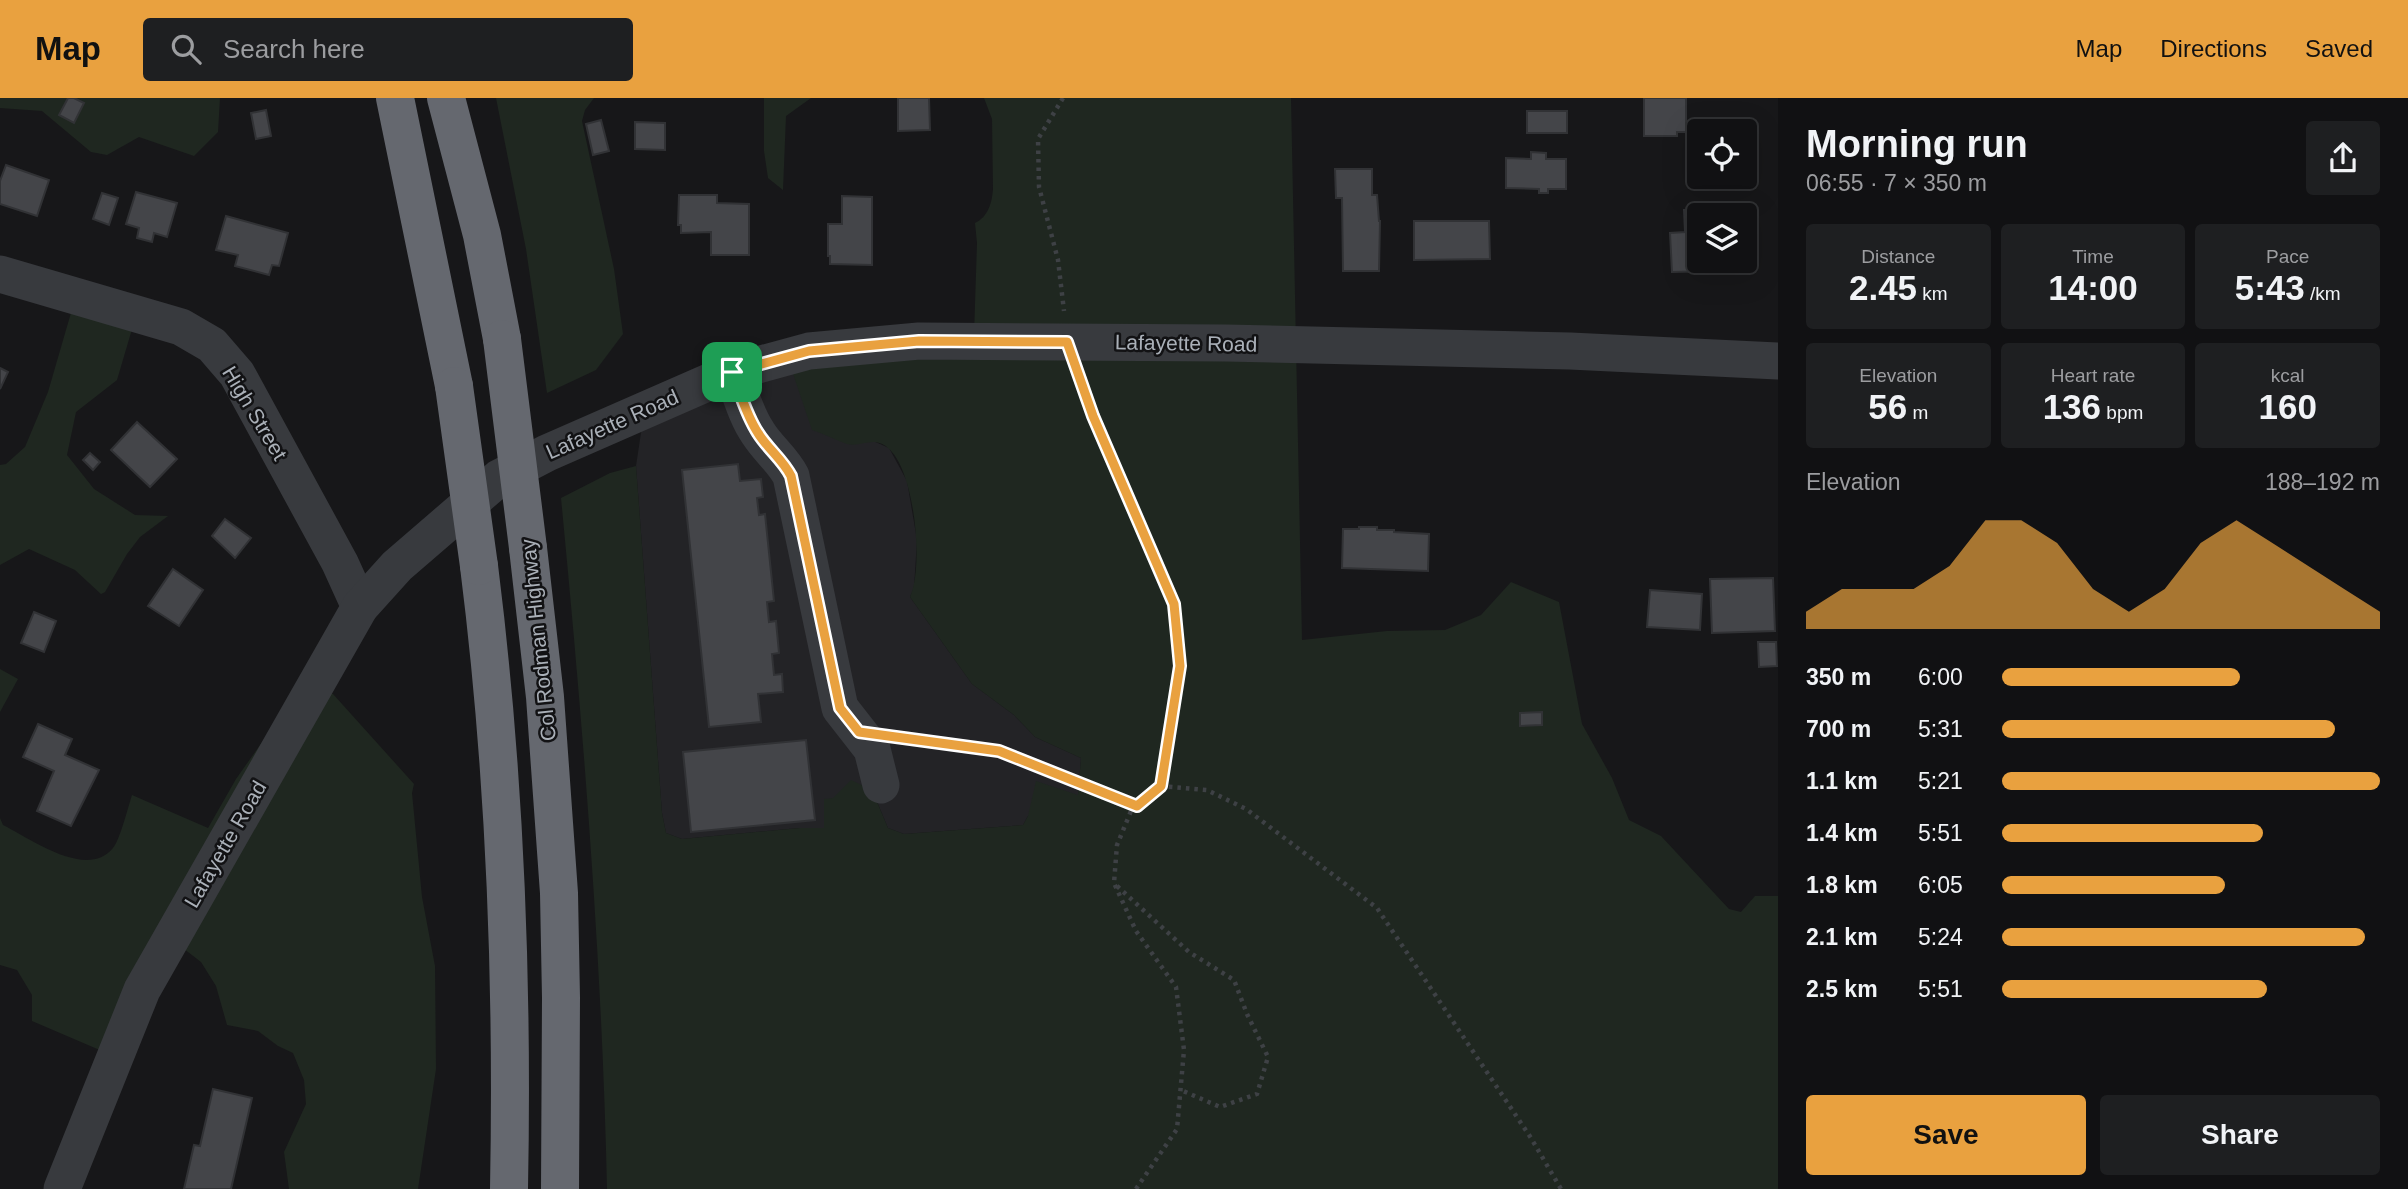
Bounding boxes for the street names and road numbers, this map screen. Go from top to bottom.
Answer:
street label: Lafayette Road [1115,330,1257,356]
street label: High Street [218,362,292,464]
street label: Lafayette Road [542,385,682,463]
street label: Col Rodman Highway [516,537,560,742]
street label: Lafayette Road [179,777,271,911]

